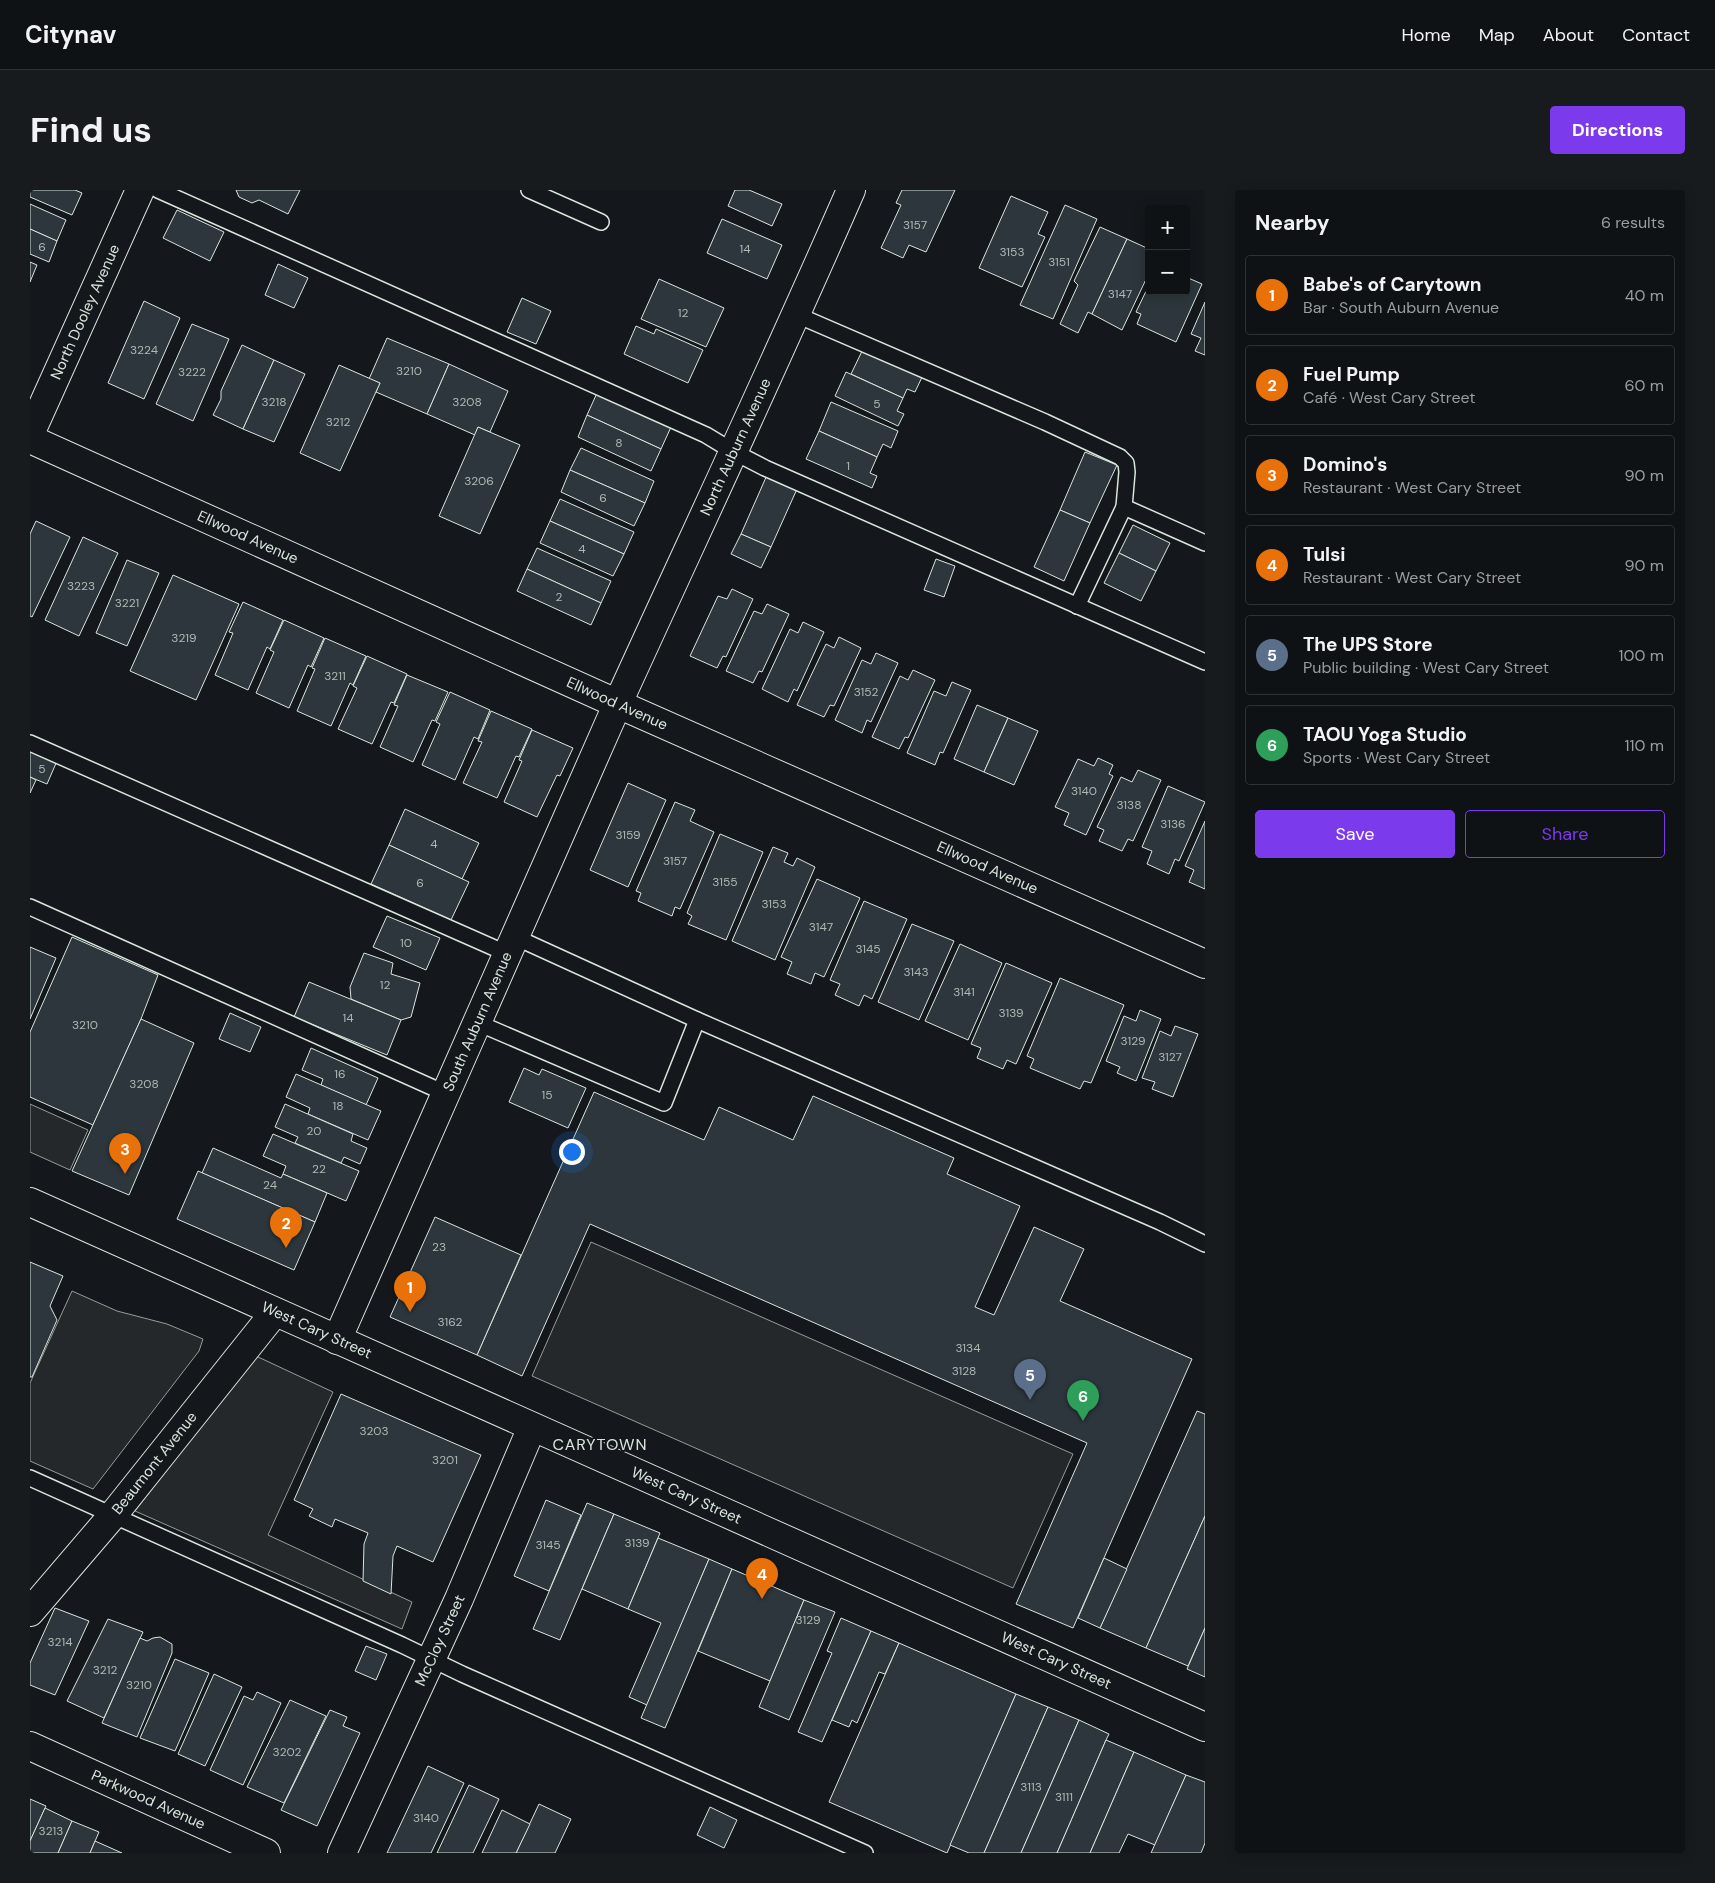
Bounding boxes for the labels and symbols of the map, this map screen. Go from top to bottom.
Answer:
house number: 3157 [903,217,927,233]
house number: 6 [38,239,46,255]
street label: North Dooley Avenue [46,241,124,383]
house number: 14 [739,241,751,257]
house number: 3153 [999,244,1025,260]
house number: 3151 [1048,254,1070,270]
house number: 3147 [1108,286,1132,302]
house number: 12 [678,305,688,321]
house number: 3224 [130,342,158,358]
house number: 3210 [396,363,422,379]
house number: 3222 [178,364,206,380]
street label: North Auburn Avenue [695,375,776,519]
house number: 3218 [261,394,287,410]
house number: 3208 [452,394,482,410]
house number: 5 [873,396,881,412]
house number: 3212 [326,414,350,430]
house number: 8 [615,435,623,451]
house number: 1 [846,458,850,474]
house number: 3206 [464,473,494,489]
house number: 6 [599,490,607,506]
street label: Ellwood Avenue [194,506,302,569]
house number: 4 [578,541,586,557]
house number: 3223 [67,578,95,594]
house number: 2 [556,589,563,605]
house number: 3221 [115,595,139,611]
house number: 3219 [171,630,197,646]
house number: 3211 [324,668,346,684]
street label: Ellwood Avenue [564,672,671,735]
house number: 3152 [854,684,878,700]
house number: 5 [38,761,46,777]
house number: 3140 [1071,783,1097,799]
house number: 3138 [1116,797,1142,813]
house number: 3136 [1160,816,1186,832]
house number: 3159 [615,827,641,843]
house number: 4 [430,836,438,852]
street label: Ellwood Avenue [934,836,1041,899]
house number: 3157 [663,853,687,869]
house number: 3155 [712,874,738,890]
house number: 6 [416,875,424,891]
house number: 3153 [761,896,787,912]
house number: 3147 [809,919,833,935]
house number: 10 [400,935,412,951]
house number: 3145 [855,941,881,957]
street label: South Auburn Avenue [438,949,517,1094]
house number: 3143 [903,964,929,980]
house number: 12 [380,977,390,993]
house number: 3141 [953,984,975,1000]
house number: 3139 [999,1005,1023,1021]
house number: 14 [342,1010,354,1026]
house number: 3210 [72,1017,98,1033]
house number: 3129 [1121,1033,1145,1049]
house number: 3127 [1158,1049,1182,1065]
house number: 16 [334,1066,346,1082]
house number: 3208 [129,1076,159,1092]
house number: 15 [541,1087,553,1103]
house number: 18 [332,1098,344,1114]
house number: 20 [306,1123,322,1139]
pin: 3 [109,1133,141,1174]
your location [559,1139,585,1165]
house number: 22 [312,1161,326,1177]
house number: 24 [263,1177,277,1193]
pin: 2 [270,1207,302,1248]
house number: 23 [432,1239,446,1255]
pin: 1 [394,1271,426,1312]
street label: West Cary Street [258,1297,375,1363]
house number: 3162 [438,1314,462,1330]
house number: 3134 [955,1340,981,1356]
pin: 5 [1014,1359,1046,1400]
house number: 3128 [952,1363,976,1379]
pin: 6 [1067,1380,1099,1421]
street label: Beaumont Avenue [107,1408,202,1519]
house number: 3203 [359,1423,389,1439]
district label: CARYTOWN [552,1434,648,1455]
house number: 3201 [432,1452,458,1468]
street label: West Cary Street [628,1462,745,1529]
house number: 3139 [625,1535,649,1551]
house number: 3145 [535,1537,561,1553]
pin: 4 [746,1558,778,1599]
street label: McCloy Street [410,1592,470,1689]
house number: 3129 [796,1612,820,1628]
street label: West Cary Street [998,1627,1115,1694]
house number: 3214 [47,1634,73,1650]
house number: 3212 [93,1662,117,1678]
house number: 3210 [126,1677,152,1693]
house number: 3202 [273,1744,302,1760]
street label: Parkwood Avenue [88,1765,209,1834]
house number: 3113 [1020,1779,1042,1795]
house number: 3111 [1055,1789,1073,1805]
house number: 3140 [413,1810,439,1826]
house number: 3213 [39,1823,63,1839]

